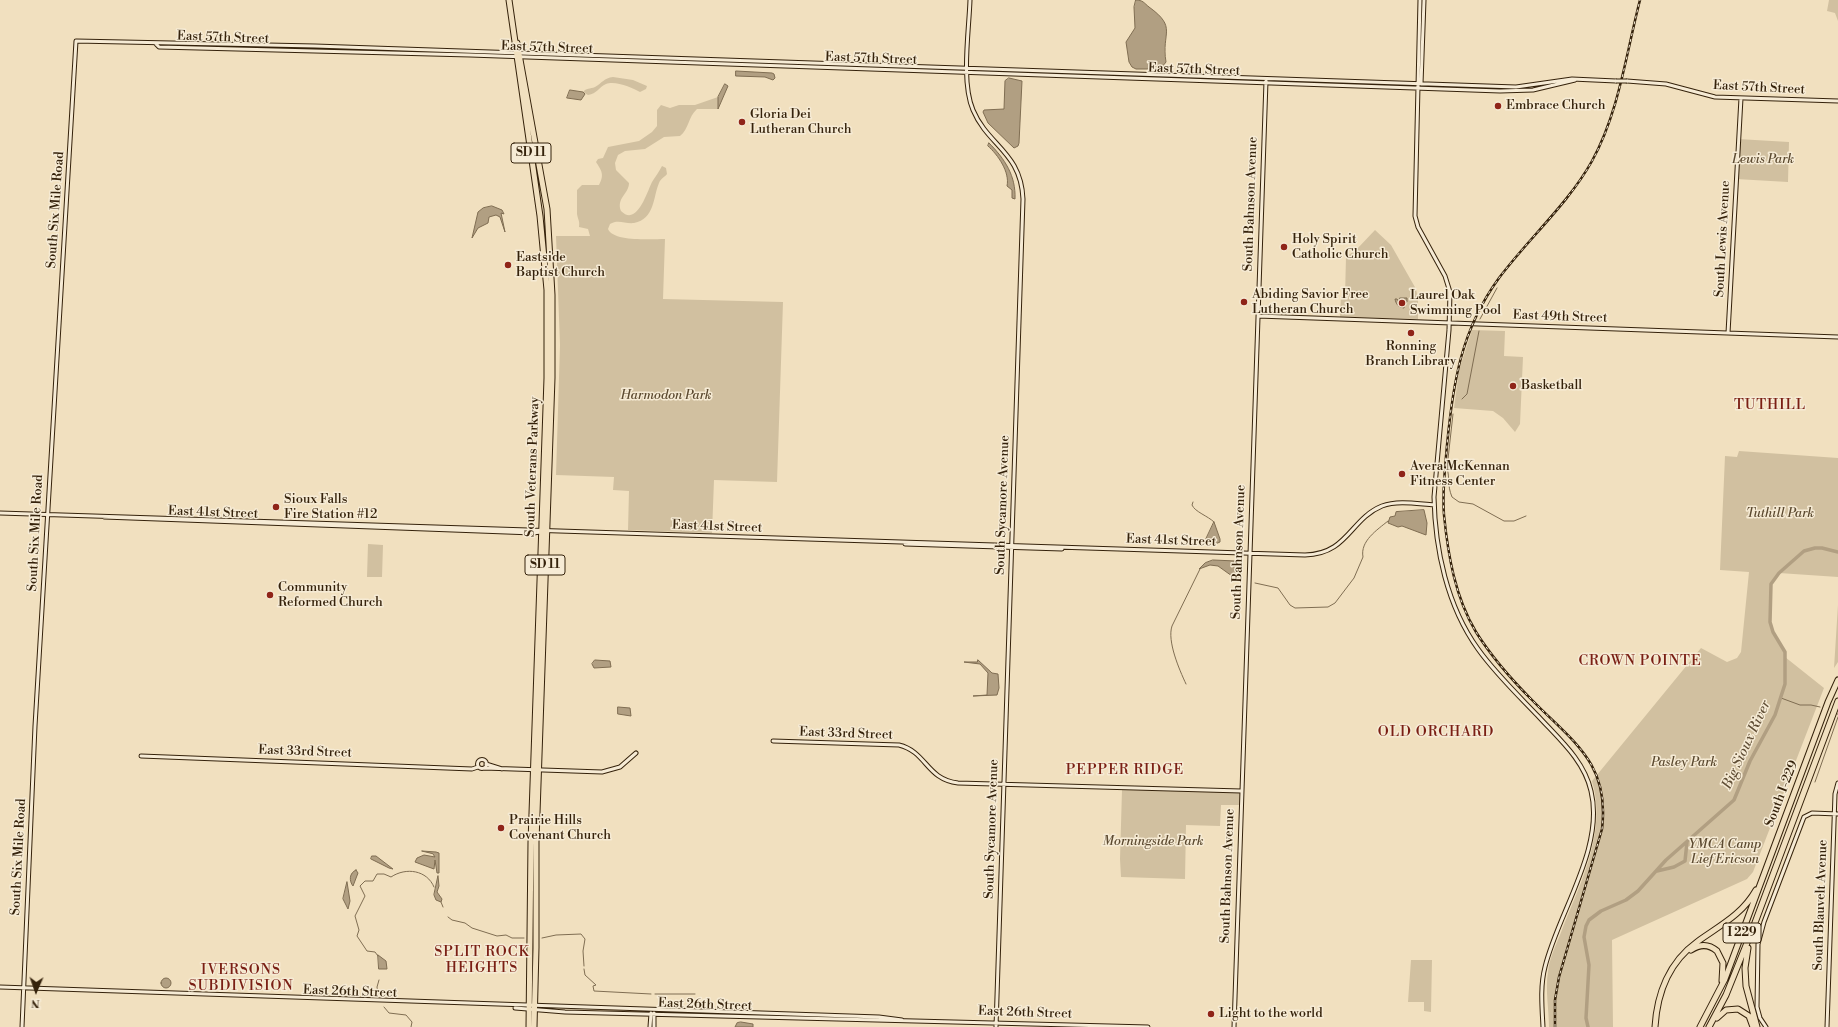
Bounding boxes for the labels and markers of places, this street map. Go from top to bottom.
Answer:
place label: Embrace Church [1506,98,1605,114]
marker: Embrace Church [1493,101,1503,111]
place label: Gloria Dei Lutheran Church [750,107,851,138]
marker: Gloria Dei Lutheran Church [737,117,747,127]
place label: Holy Spirit Catholic Church [1292,232,1388,263]
marker: Holy Spirit Catholic Church [1279,242,1289,252]
place label: Eastside Baptist Church [516,250,605,281]
marker: Eastside Baptist Church [503,260,513,270]
place label: Abiding Savior Free Lutheran Church [1252,287,1369,318]
place label: Laurel Oak Swimming Pool [1410,288,1501,319]
marker: Abiding Savior Free Lutheran Church [1239,297,1249,307]
marker: Laurel Oak Swimming Pool [1397,298,1407,308]
marker: Ronning Branch Library [1406,328,1416,338]
place label: Ronning Branch Library [1366,339,1456,370]
place label: Basketball [1521,378,1582,394]
marker: Basketball [1508,381,1518,391]
place label: Avera McKennan Fitness Center [1410,459,1510,490]
marker: Avera McKennan Fitness Center [1397,469,1407,479]
place label: Sioux Falls Fire Station #12 [284,492,377,523]
marker: Sioux Falls Fire Station #12 [271,502,281,512]
place label: Community Reformed Church [278,580,383,611]
marker: Community Reformed Church [265,590,275,600]
place label: Prairie Hills Covenant Church [509,813,611,844]
marker: Prairie Hills Covenant Church [496,823,506,833]
place label: Light to the world [1219,1006,1323,1022]
marker: Light to the world [1206,1009,1216,1019]

